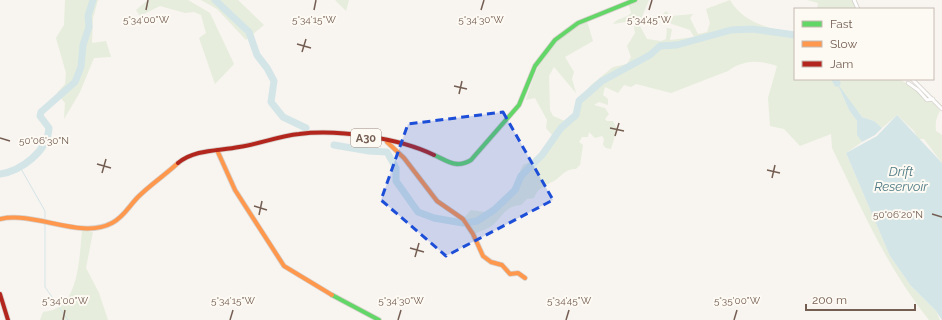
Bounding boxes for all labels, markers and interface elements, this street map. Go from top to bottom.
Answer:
legend [794,8,934,80]
text: 5°34'00"W [123,14,170,25]
text: 5°34'15"W [292,14,336,25]
text: 5°34'30"W [458,14,504,25]
text: 5°34'45"W [627,14,672,25]
text: Fast [830,17,853,31]
text: Slow [830,37,857,51]
text: Jam [830,57,853,71]
road number: A30 [351,129,381,147]
text: 50°06'30"N [19,135,69,146]
water label: Drift Reservoir [874,164,928,194]
text: 50°06'20"N [873,209,923,220]
scale bar [806,286,915,312]
text: 200 m [812,293,847,307]
text: 5°34'00"W [42,295,89,306]
text: 5°34'15"W [211,295,255,306]
text: 5°34'30"W [378,295,424,306]
text: 5°34'45"W [547,295,592,306]
text: 5°35'00"W [714,295,761,306]

